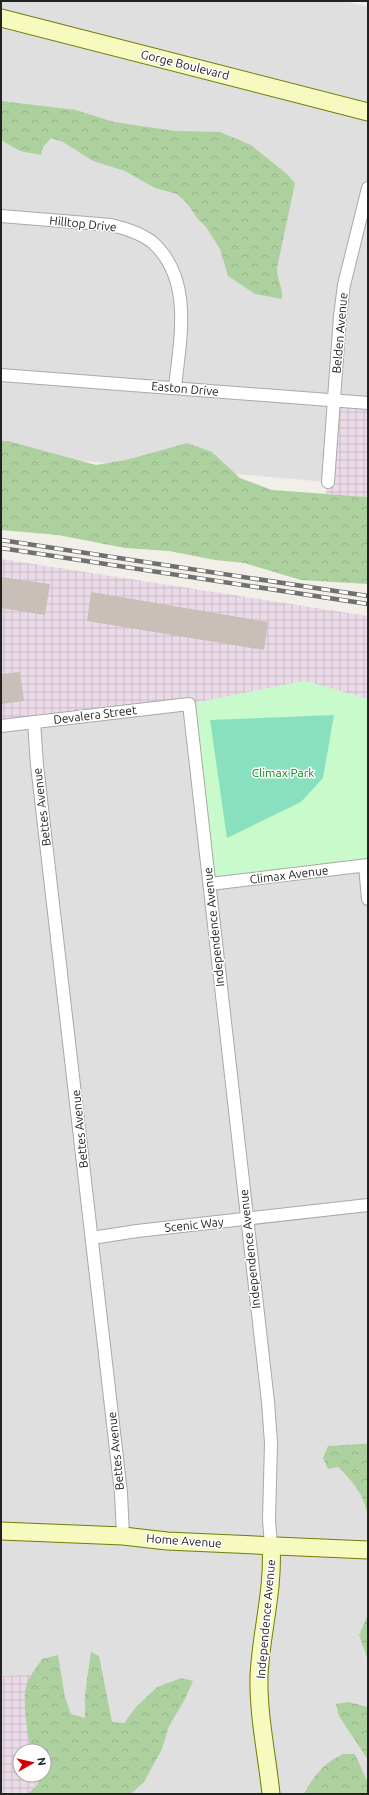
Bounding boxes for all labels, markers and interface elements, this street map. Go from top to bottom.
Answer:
street label: Gorge Boulevard [140,47,231,82]
street label: Hilltop Drive [49,214,117,233]
street label: Belden Avenue [329,292,350,374]
street label: Easton Drive [151,379,219,398]
street label: Devalera Street [53,703,138,726]
park label: Climax Park [252,766,314,779]
street label: Bettes Avenue [30,767,53,847]
street label: Climax Avenue [249,863,329,886]
street label: Independence Avenue [201,867,226,987]
street label: Bettes Avenue [69,1089,90,1169]
street label: Independence Avenue [237,1189,262,1309]
street label: Scenic Way [164,1215,224,1234]
street label: Bettes Avenue [105,1411,126,1491]
street label: Home Avenue [146,1531,222,1550]
street label: Independence Avenue [254,1559,277,1679]
north arrow [12,1743,52,1783]
text: N [35,1757,48,1767]

